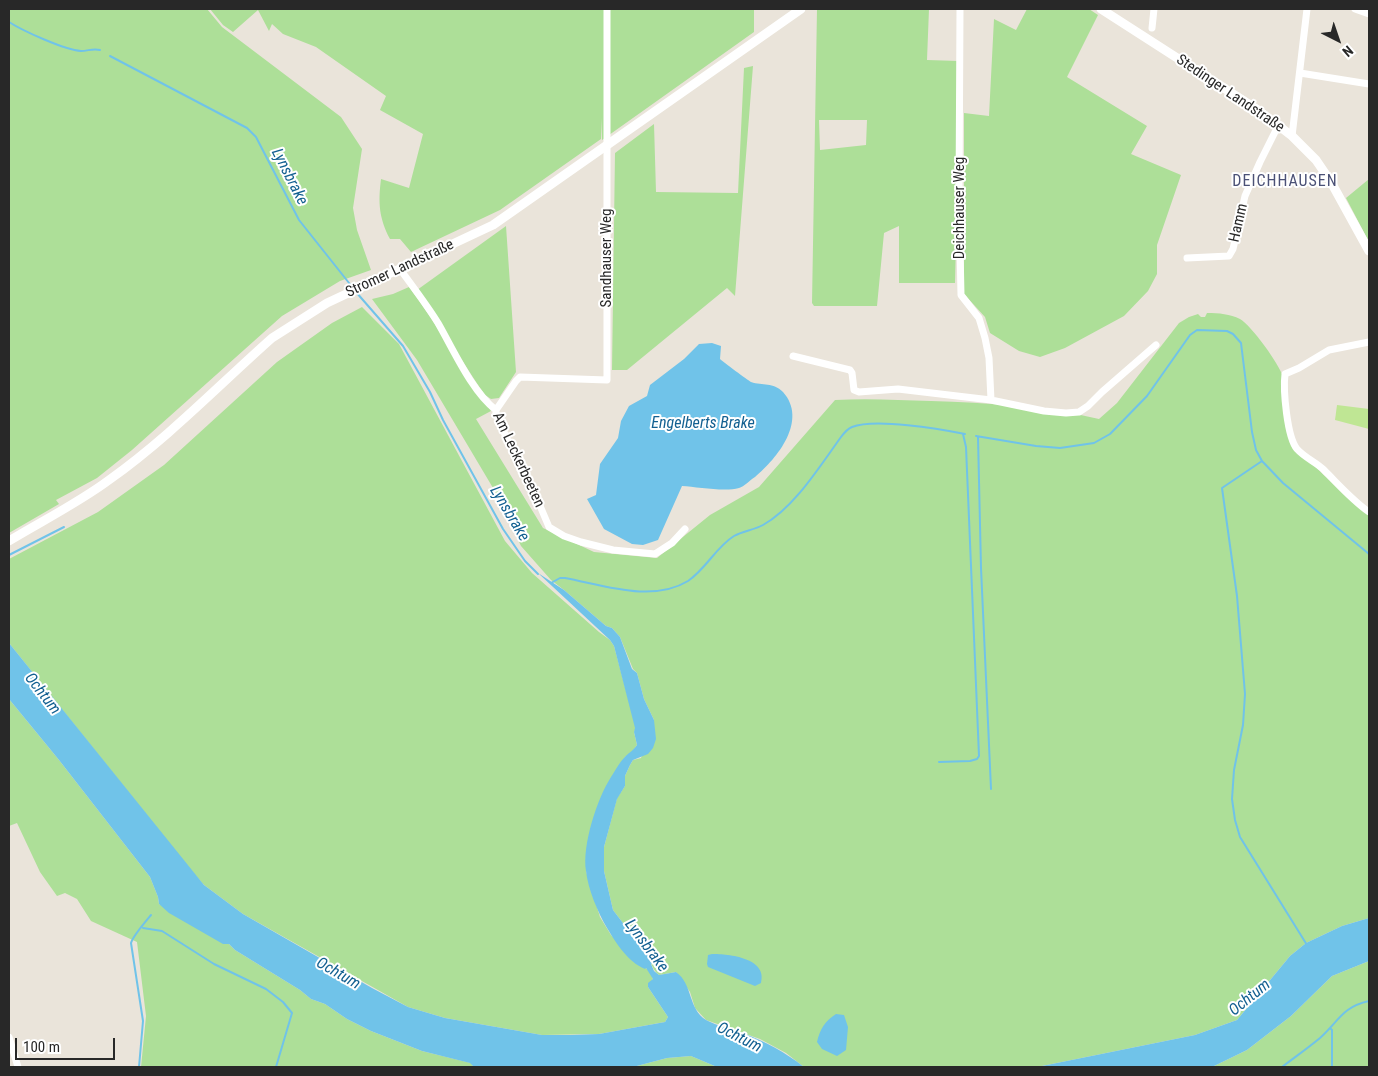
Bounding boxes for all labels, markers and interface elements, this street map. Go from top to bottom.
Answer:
north arrow [1313,15,1363,65]
text: N [1339,42,1356,60]
street label: Stedinger Landstraße [1173,51,1287,137]
water label: Lynsbrake [267,145,311,209]
street label: Deichhauser Weg [951,157,969,259]
district label: DEICHHAUSEN [1231,172,1339,192]
street label: Hamm [1226,202,1252,244]
street label: Sandhauser Weg [598,209,616,307]
street label: Stromer Landstraße [343,236,457,302]
street label: Am Leckerbeeten [488,410,548,510]
water label: Engelberts Brake [651,414,755,434]
water label: Lynsbrake [485,483,533,545]
water label: Ochtum [20,669,64,719]
water label: Lynsbrake [620,916,672,976]
water label: Ochtum [313,954,363,994]
water label: Ochtum [1225,976,1275,1020]
water label: Ochtum [713,1019,765,1057]
scale bar [18,1028,118,1060]
text: 100 m [23,1038,60,1056]

